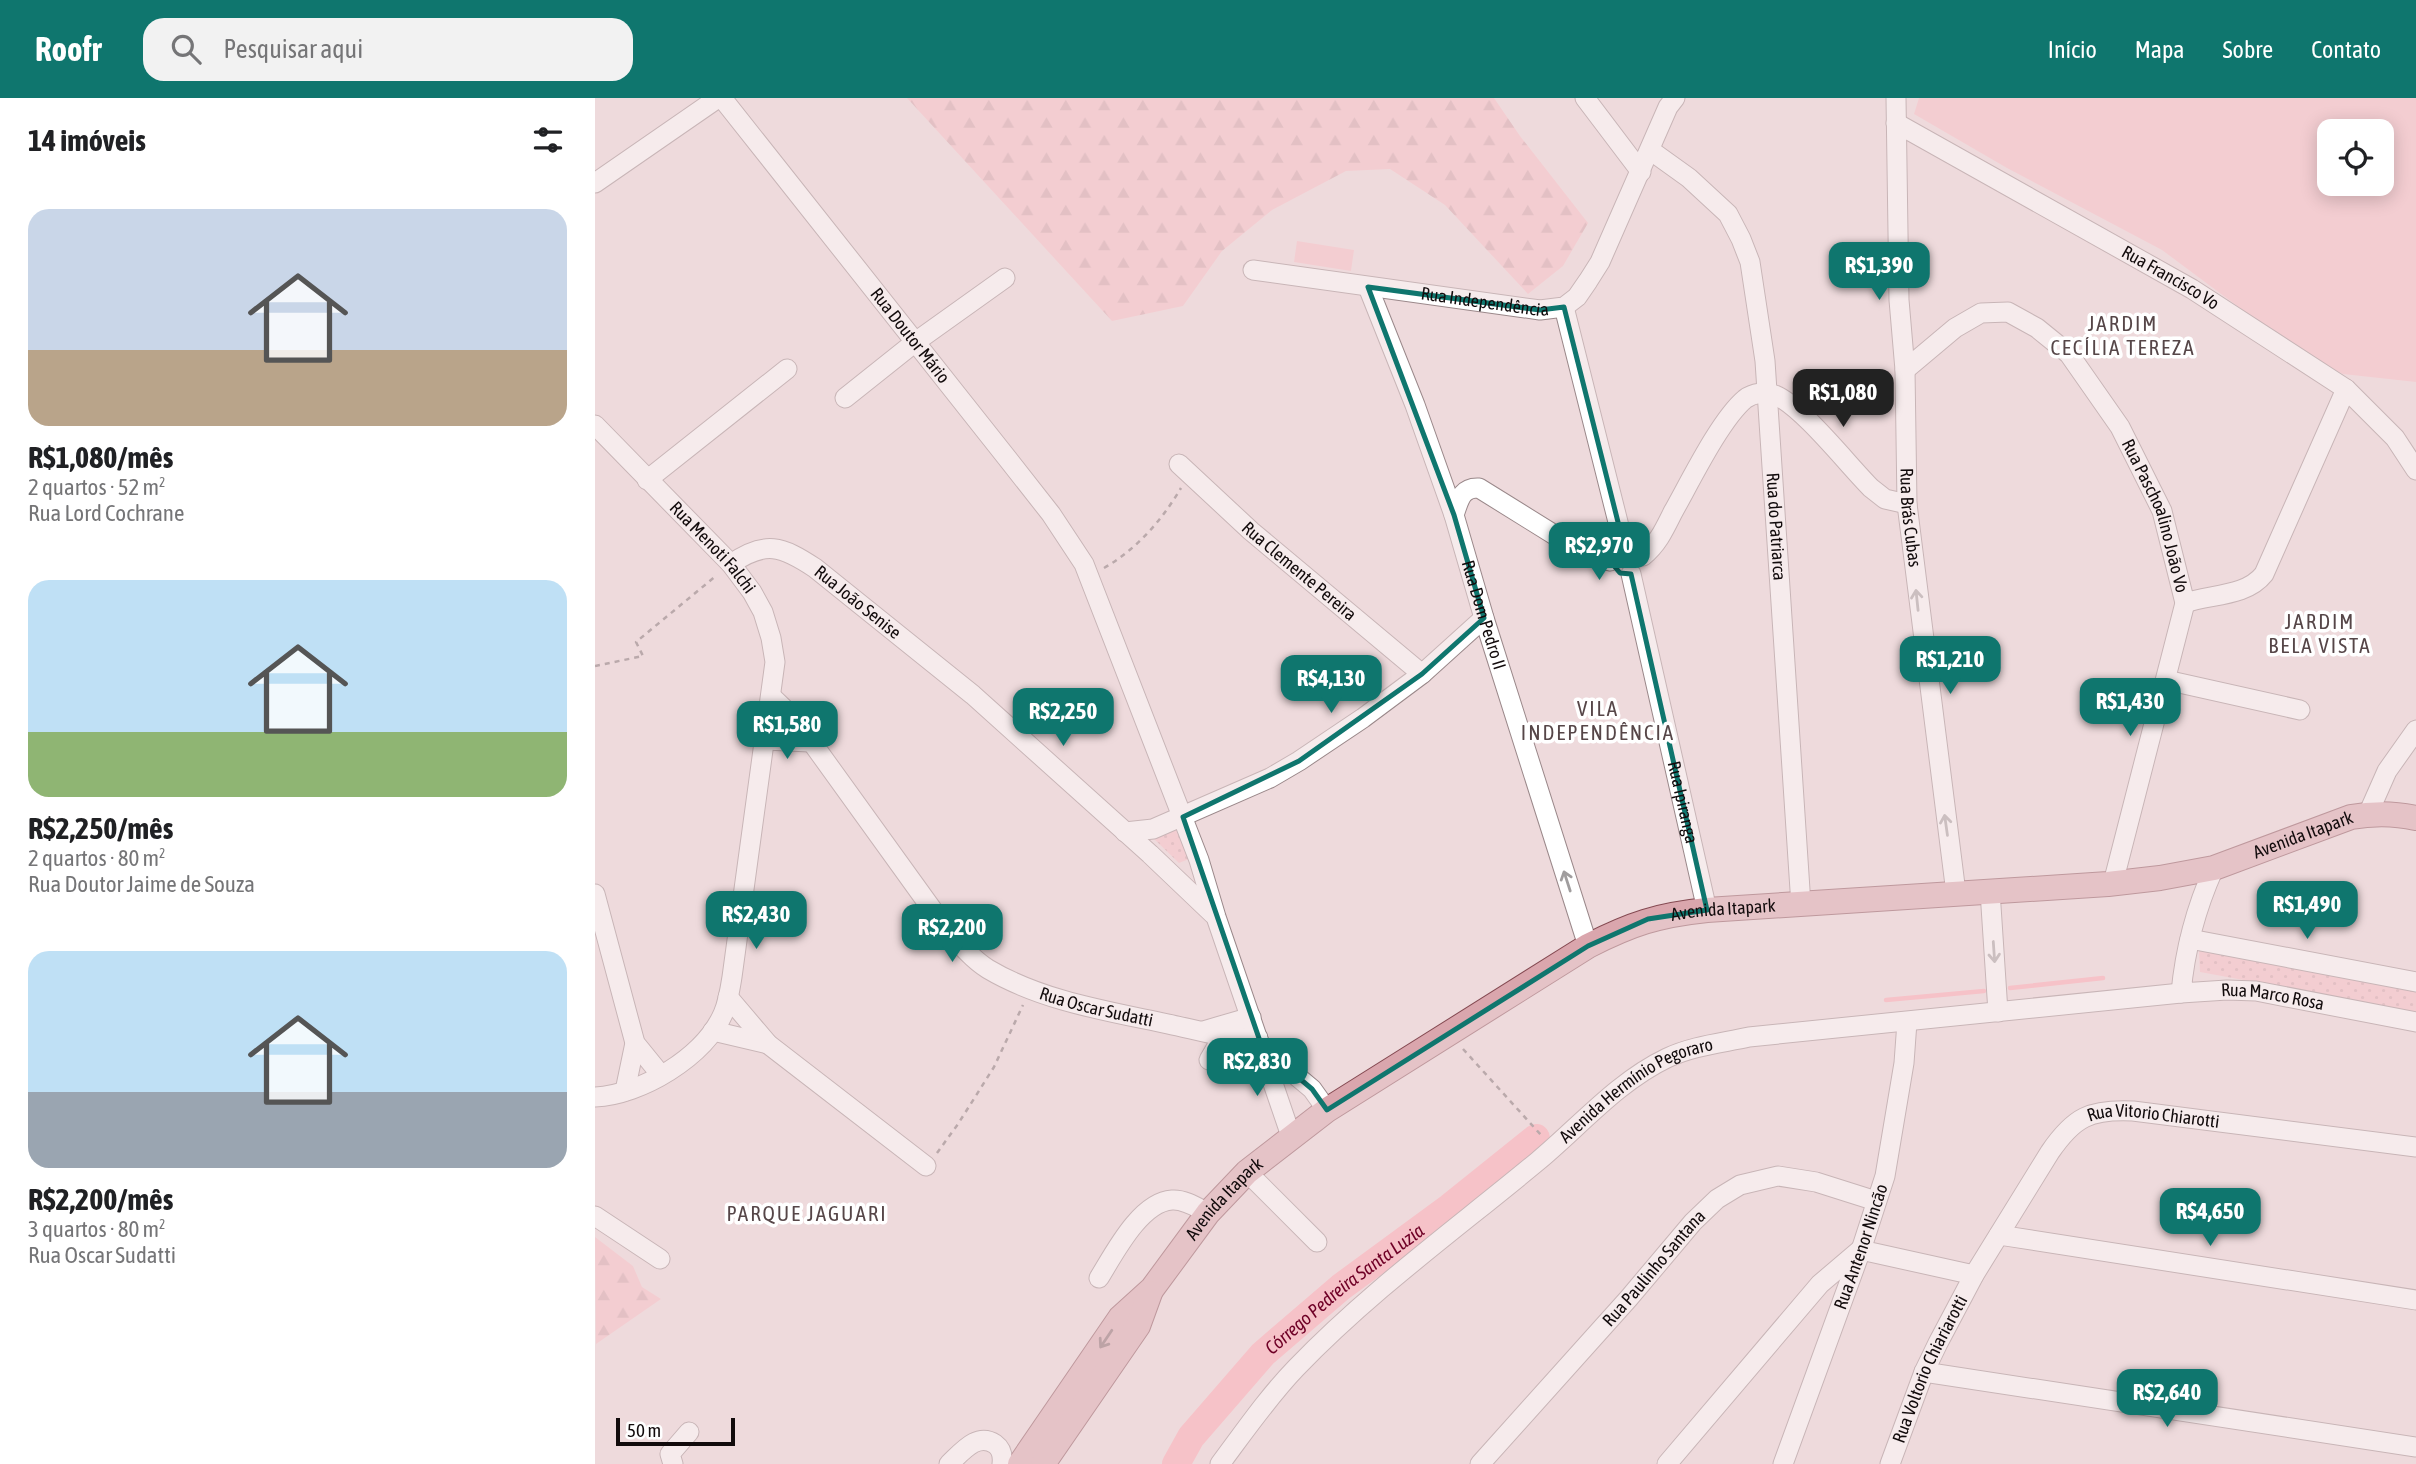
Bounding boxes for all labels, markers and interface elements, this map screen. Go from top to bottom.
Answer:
search box [143,18,633,81]
text: Roofr [35,30,101,68]
icon: search [167,30,205,68]
text: Pesquisar aqui [223,34,363,64]
text: Início [2048,36,2097,63]
text: Mapa [2135,36,2185,63]
text: Sobre [2223,36,2273,63]
text: Contato [2311,36,2381,63]
map controls [2317,119,2394,196]
button: locate [2317,119,2394,196]
icon: filters [529,121,567,159]
text: 14 imóveis [28,123,146,157]
street label: Rua Francisco Vo [2118,241,2223,314]
pin: R$1,390 [1814,242,1944,302]
text: R$1,390 [1845,252,1913,278]
icon: home [235,255,361,381]
street label: Rua Doutor Mário [866,283,955,387]
street label: Rua Independência [1420,283,1550,320]
district label: JARDIM CECÍLIA TEREZA [2050,311,2196,359]
pin: R$1,080 [1778,370,1908,429]
text: R$1,080 [1809,379,1877,405]
street label: Rua Paschoalino João Vo [2118,435,2193,595]
text: R$1,080/mês [28,440,173,474]
street label: Rua Brás Cubas [1896,468,1926,568]
street label: Rua do Patriarca [1762,472,1791,581]
text: 2 quartos · 52 m² [28,474,166,500]
street label: Rua Menoti Falchi [666,497,760,597]
text: Rua Lord Cochrane [28,500,184,526]
street label: Rua Clemente Pereira [1238,517,1361,625]
pin: R$2,970 [1534,522,1664,582]
text: R$2,970 [1565,532,1633,558]
street label: Rua Dom Pedro II [1458,558,1511,672]
street label: Rua João Senise [810,561,906,643]
one-way arrow [1911,589,1924,612]
district label: JARDIM BELA VISTA [2268,609,2372,657]
icon: home [235,626,361,752]
pin: R$1,210 [1885,636,2015,696]
text: R$1,210 [1916,646,1984,672]
pin: R$4,130 [1266,656,1396,715]
text: R$4,130 [1297,665,1365,691]
pin: R$1,430 [2065,678,2195,738]
pin: R$2,250 [998,688,1128,748]
text: R$1,430 [2096,688,2164,714]
district label: VILA INDEPENDÊNCIA [1521,696,1675,744]
text: R$2,250 [1029,698,1097,724]
pin: R$1,580 [722,702,852,761]
text: R$1,580 [753,711,821,737]
street label: Rua Ipiranga [1664,759,1703,845]
street label: Avenida Itapark [2250,806,2356,862]
text: R$2,250/mês [28,811,173,845]
one-way arrow [1940,815,1953,837]
text: 2 quartos · 80 m² [28,845,166,871]
text: Rua Doutor Jaime de Souza [28,871,255,897]
one-way arrow [1560,871,1573,893]
pin: R$1,490 [2242,882,2372,941]
text: R$1,490 [2273,891,2341,917]
pin: R$2,430 [691,892,821,951]
street label: Avenida Itapark [1669,895,1776,925]
text: R$2,430 [722,901,790,927]
pin: R$2,200 [887,904,1017,964]
text: R$2,200 [918,914,986,940]
one-way arrow [1988,940,2001,962]
street label: Rua Marco Rosa [2220,979,2326,1014]
street label: Rua Oscar Sudatti [1037,982,1155,1031]
icon: home [235,997,361,1123]
street label: Avenida Hermínio Pegoraro [1555,1033,1715,1147]
pin: R$2,830 [1192,1038,1322,1098]
text: R$2,830 [1223,1048,1291,1074]
street label: Rua Vitorio Chiarotti [2084,1100,2221,1132]
street label: Avenida Itapark [1181,1153,1267,1244]
street label: Rua Antenor Nincão [1829,1181,1892,1312]
text: R$2,200/mês [28,1182,173,1216]
pin: R$4,650 [2145,1188,2275,1248]
text: R$4,650 [2176,1198,2244,1224]
district label: PARQUE JAGUARI [726,1201,888,1225]
street label: Rua Paulinho Santana [1598,1205,1709,1330]
text: 3 quartos · 80 m² [28,1216,166,1242]
water label: Córrego Pedreira Santa Luzia [1260,1219,1428,1359]
text: Rua Oscar Sudatti [28,1242,176,1268]
street label: Rua Voltorio Chiariarotti [1888,1292,1971,1446]
one-way arrow [1099,1329,1113,1348]
pin: R$2,640 [2102,1370,2232,1429]
text: R$2,640 [2133,1379,2201,1405]
scale bar [616,1415,735,1447]
text: 50 m [627,1419,661,1441]

